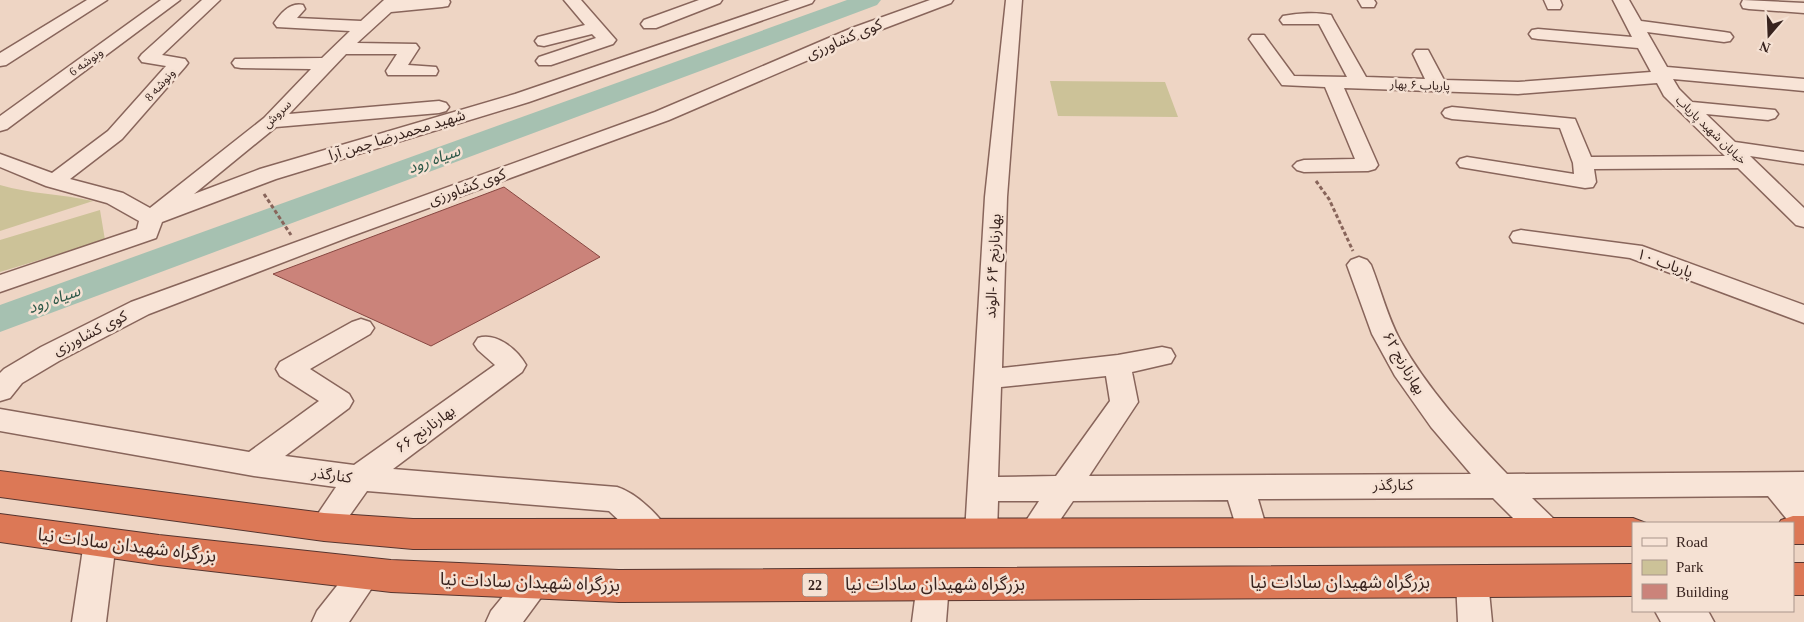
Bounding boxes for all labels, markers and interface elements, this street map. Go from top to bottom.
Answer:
north arrow [1744,10,1794,60]
street label: کوی کشاورزی [804,16,885,63]
text: N [1758,38,1772,56]
street label: ونوشه 6 [66,45,106,79]
street label: ونوشه 8 [142,66,178,104]
street label: پاریاب ۶ بهار [1389,77,1450,94]
street label: خیابان شهید پاریاب [1672,93,1749,168]
street label: سروش [260,97,294,131]
street label: شهید محمدرضا چمن آرا [327,107,468,165]
water label: سیاه رود [406,142,463,177]
street label: کوی کشاورزی [426,165,509,209]
street label: بهارنارنج ۶۴ -الوند [982,213,1008,319]
street label: پاریاب ۱۰ [1634,245,1695,283]
water label: سیاه رود [26,282,83,317]
street label: کوی کشاورزی [50,307,131,359]
street label: بهارنارنج ۶۲ [1376,329,1428,399]
street label: بهارنارنج ۶۶ [392,402,460,459]
street label: کنارگذر [310,464,354,487]
street label: کنارگذر [1372,477,1414,494]
legend [1632,522,1794,612]
street label: بزرگراه شهیدان سادات نیا [36,524,218,567]
text: Road [1676,534,1708,550]
text: Park [1676,559,1704,575]
street label: بزرگراه شهیدان سادات نیا [440,569,620,596]
street label: بزرگراه شهیدان سادات نیا [1250,572,1430,593]
road number: 22 [802,574,828,596]
street label: بزرگراه شهیدان سادات نیا [845,574,1025,595]
text: Building [1676,584,1729,600]

